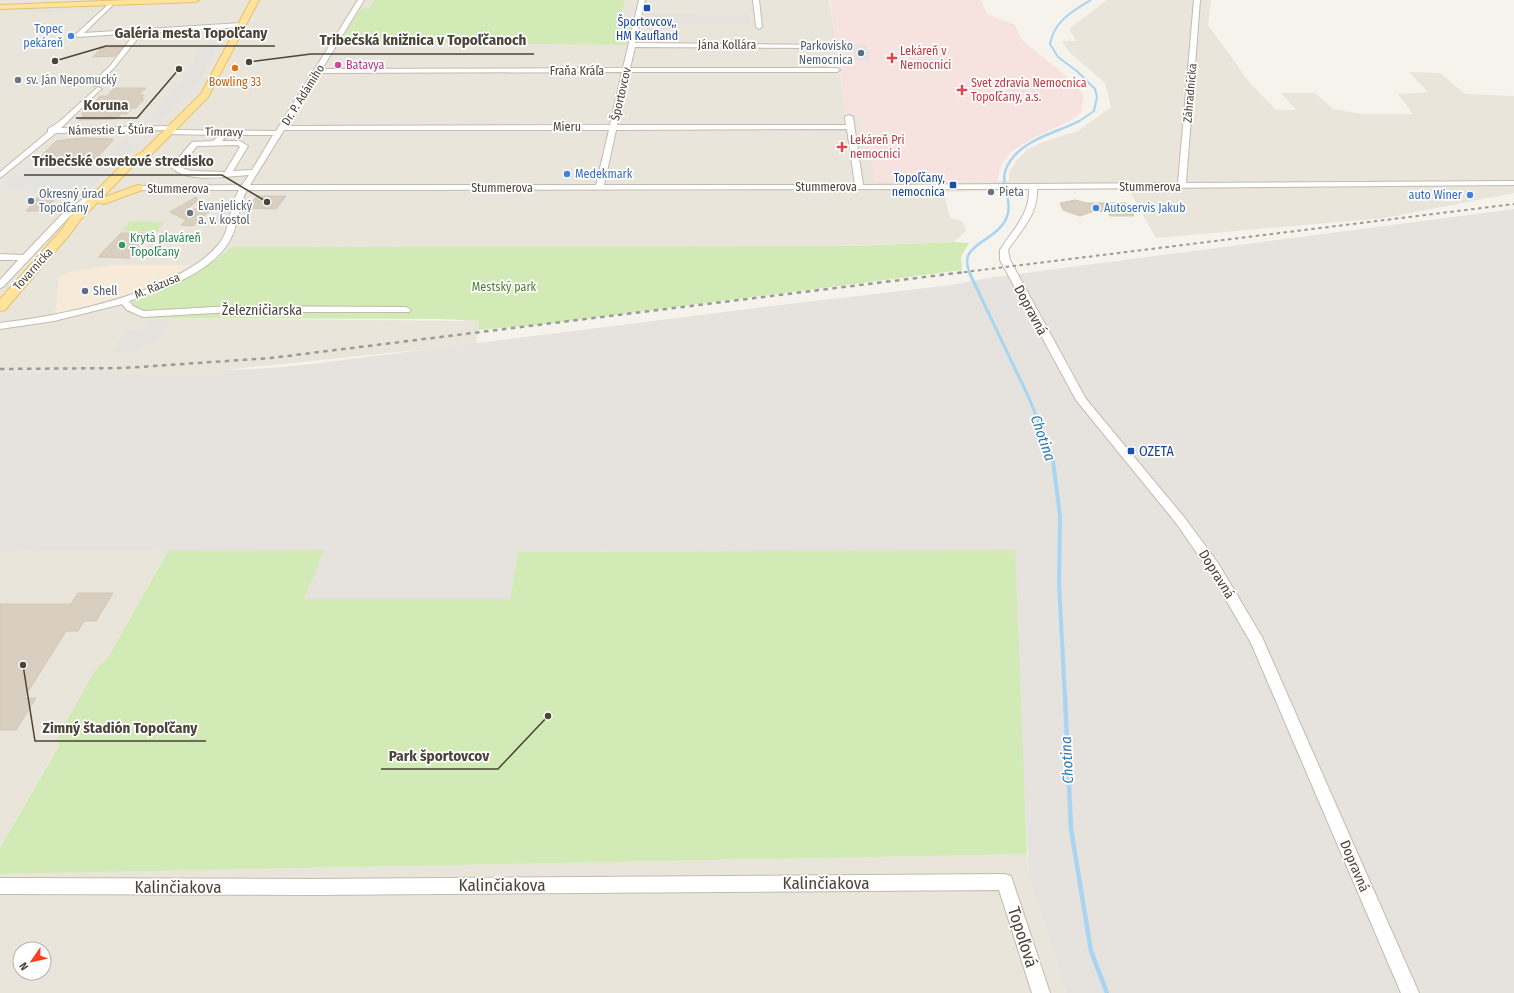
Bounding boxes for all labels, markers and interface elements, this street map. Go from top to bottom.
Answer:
marker: Športovcov,, HM Kaufland [642,3,652,13]
place label: Športovcov,, HM Kaufland [616,14,678,43]
callout: Galéria mesta Topoľčany [106,19,275,46]
place label: Topec pekáreň [23,22,63,50]
text: Galéria mesta Topoľčany [115,24,268,42]
callout: Tribečská knižnica v Topoľčanoch [311,27,534,54]
marker: Topec pekáreň [66,31,76,41]
text: Tribečská knižnica v Topoľčanoch [320,31,527,49]
street label: Jána Kollára [698,38,756,52]
place label: Parkovisko Nemocnica [799,39,853,67]
place label: Lekáreň v Nemocnici [900,44,951,72]
marker: Parkovisko Nemocnica [856,48,866,58]
marker: Lekáreň v Nemocnici [887,53,897,63]
place label: Batavya [346,58,385,72]
marker: Batavya [333,60,343,70]
street label: Dr. P. Adámiho [279,62,327,128]
marker: Bowling 33 [230,63,240,73]
street label: Záhradnícka [1180,63,1200,123]
street label: Fraňa Kráľa [550,64,604,78]
street label: Športovcov [607,65,634,122]
place label: sv. Ján Nepomucký [26,73,118,87]
marker: sv. Ján Nepomucký [13,75,23,85]
place label: Bowling 33 [209,75,261,89]
place label: Svet zdravia Nemocnica Topoľčany, a.s. [971,76,1087,104]
marker: Svet zdravia Nemocnica Topoľčany, a.s. [956,84,968,96]
callout: Koruna [76,91,137,118]
text: Koruna [83,96,129,114]
street label: Mieru [553,120,581,134]
street label: Námestie Ľ. Štúra [68,121,154,138]
street label: Timravy [205,125,244,139]
place label: Lekáreň Pri nemocnici [850,133,904,161]
marker: Lekáreň Pri nemocnici [837,142,847,152]
callout: Tribečské osvetové stredisko [24,148,222,175]
text: Tribečské osvetové stredisko [32,152,214,170]
place label: Medekmark [575,167,633,181]
marker: Medekmark [562,169,572,179]
place label: Topoľčany, nemocnica [892,171,945,199]
street label: Stummerova [795,180,857,194]
marker: Topoľčany, nemocnica [948,180,958,190]
street label: Stummerova [1119,180,1181,194]
street label: Stummerova [471,181,533,195]
street label: Stummerova [147,182,209,196]
place label: Pieta [999,185,1024,199]
place label: Okresný úrad Topoľčany [39,187,104,215]
marker: Pieta [986,187,996,197]
place label: auto Winer [1409,188,1463,202]
marker: auto Winer [1465,190,1475,200]
marker: Okresný úrad Topoľčany [26,196,36,206]
place label: Evanjelický a. v. kostol [198,199,253,227]
place label: Autoservis Jakub [1104,201,1186,215]
marker: Autoservis Jakub [1091,203,1101,213]
marker: Evanjelický a. v. kostol [185,208,195,218]
place label: Krytá plaváreň Topoľčany [130,231,201,259]
marker: Krytá plaváreň Topoľčany [117,240,127,250]
street label: Tovarnícka [10,245,56,293]
street label: M. Rázusa [132,270,182,302]
park label: Mestský park [472,280,537,294]
street label: Dopravná [1010,282,1051,338]
place label: Shell [93,284,118,298]
marker: Shell [80,286,90,296]
street label: Železničiarska [222,301,302,319]
water label: Chotina [1027,413,1059,464]
place label: OZETA [1139,443,1174,460]
marker: OZETA [1126,446,1136,456]
street label: Dopravná [1195,547,1238,602]
callout: Zimný štadión Topoľčany [35,714,206,741]
text: Zimný štadión Topoľčany [43,719,198,737]
water label: Chotina [1057,736,1077,784]
callout: Park športovcov [381,742,498,769]
text: Park športovcov [389,747,490,765]
street label: Dopravná [1336,838,1373,895]
street label: Kalinčiakova [783,873,869,894]
street label: Kalinčiakova [459,875,545,896]
street label: Kalinčiakova [135,877,221,898]
street label: Topoľová [1003,904,1042,970]
north arrow [12,941,52,981]
text: N [17,960,31,973]

